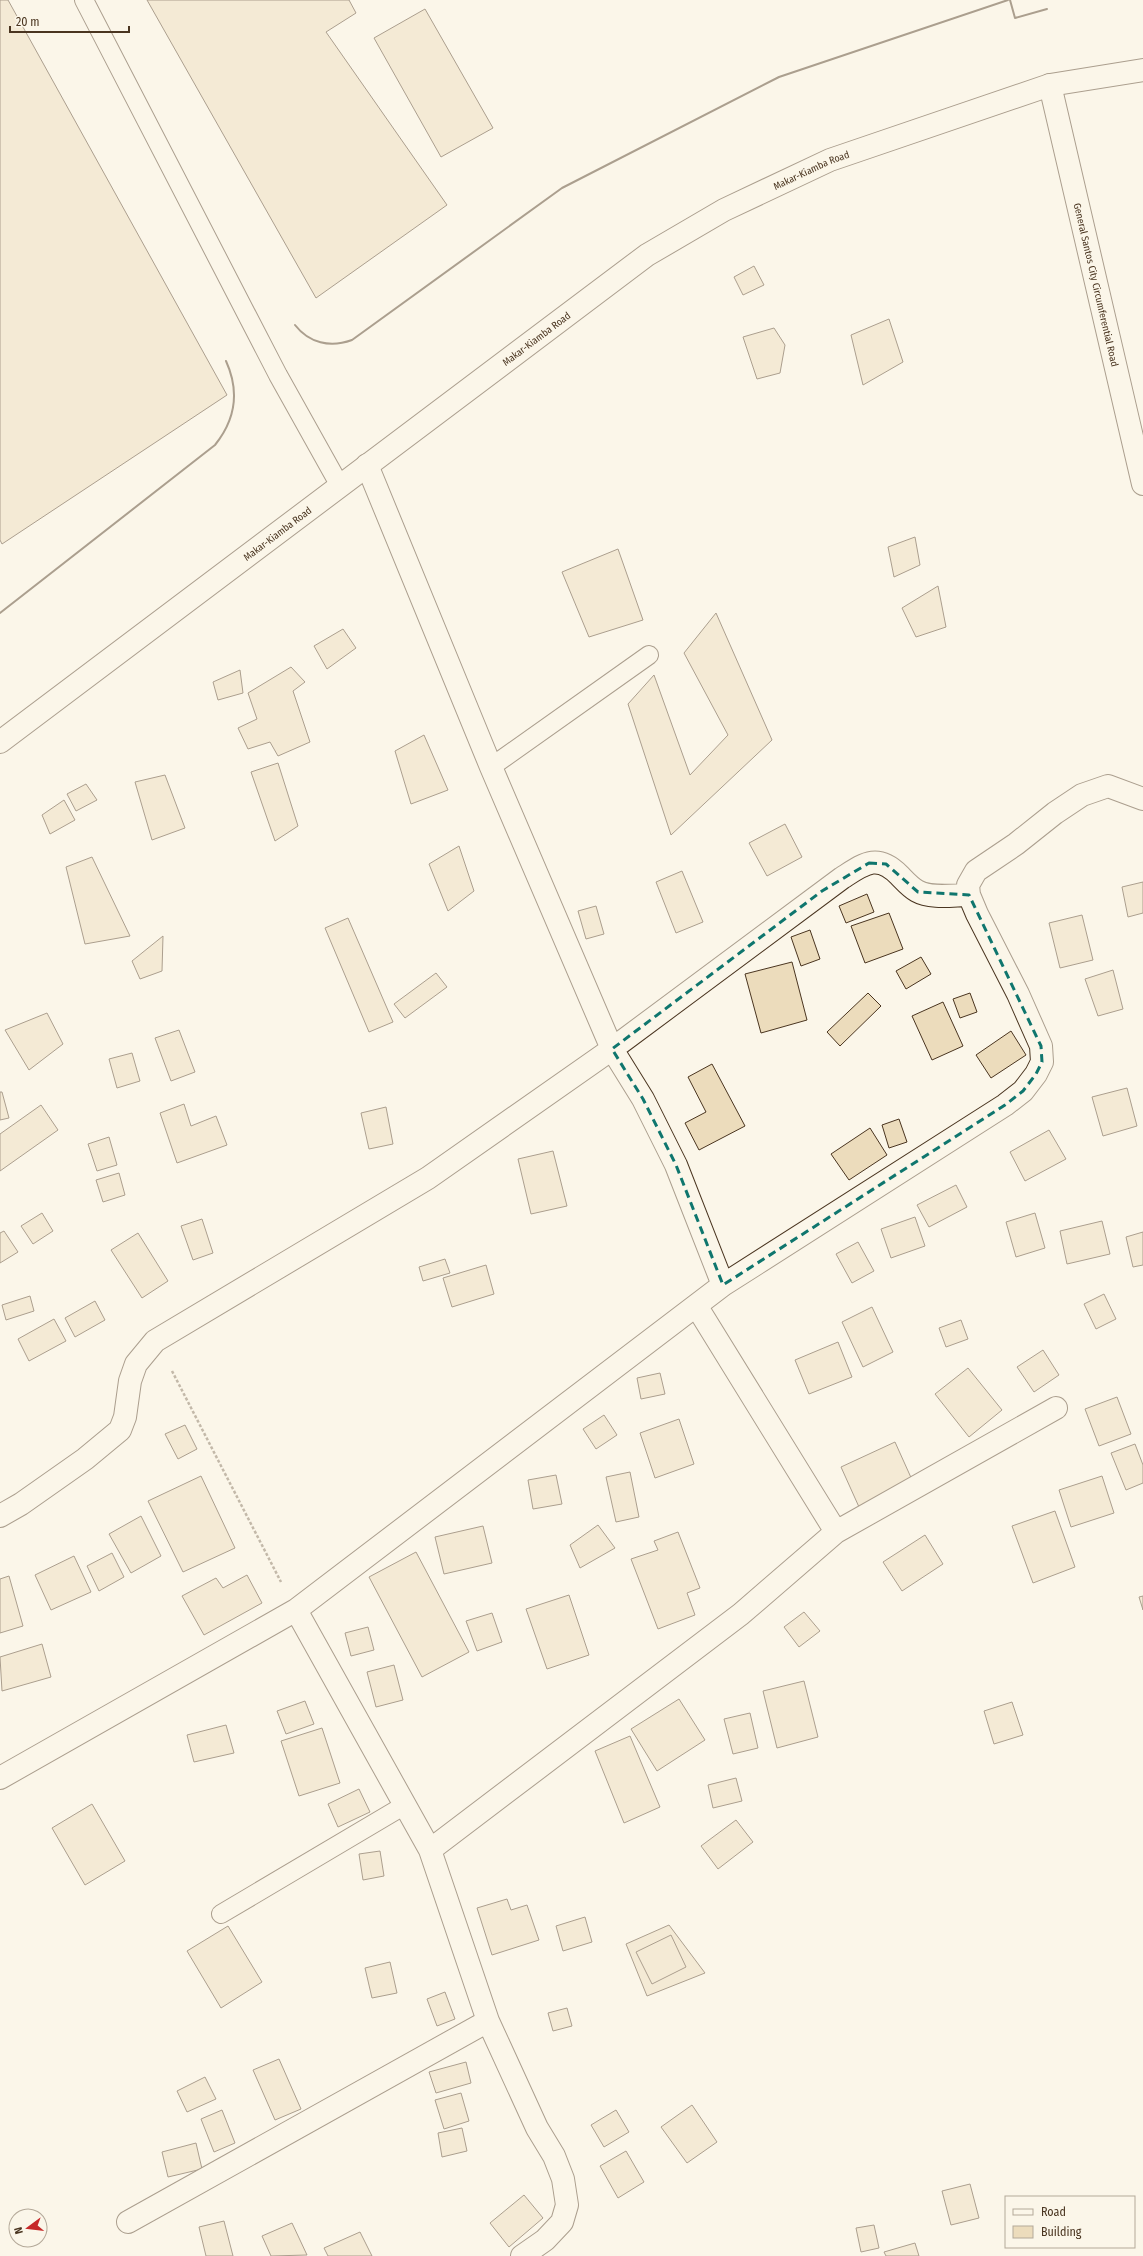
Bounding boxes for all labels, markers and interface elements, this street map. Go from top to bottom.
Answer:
scale bar [10,8,129,34]
text: 20 m [16,15,40,29]
street label: Makar-Kiamba Road [772,149,851,193]
street label: General Santos City Circumferential Road [1071,202,1120,368]
street label: Makar-Kiamba Road [500,310,573,369]
street label: Makar-Kiamba Road [241,505,314,564]
legend [1005,2196,1135,2248]
text: Road [1041,2205,1066,2219]
north arrow [8,2208,48,2248]
text: Building [1041,2225,1082,2239]
text: N [12,2226,26,2235]

